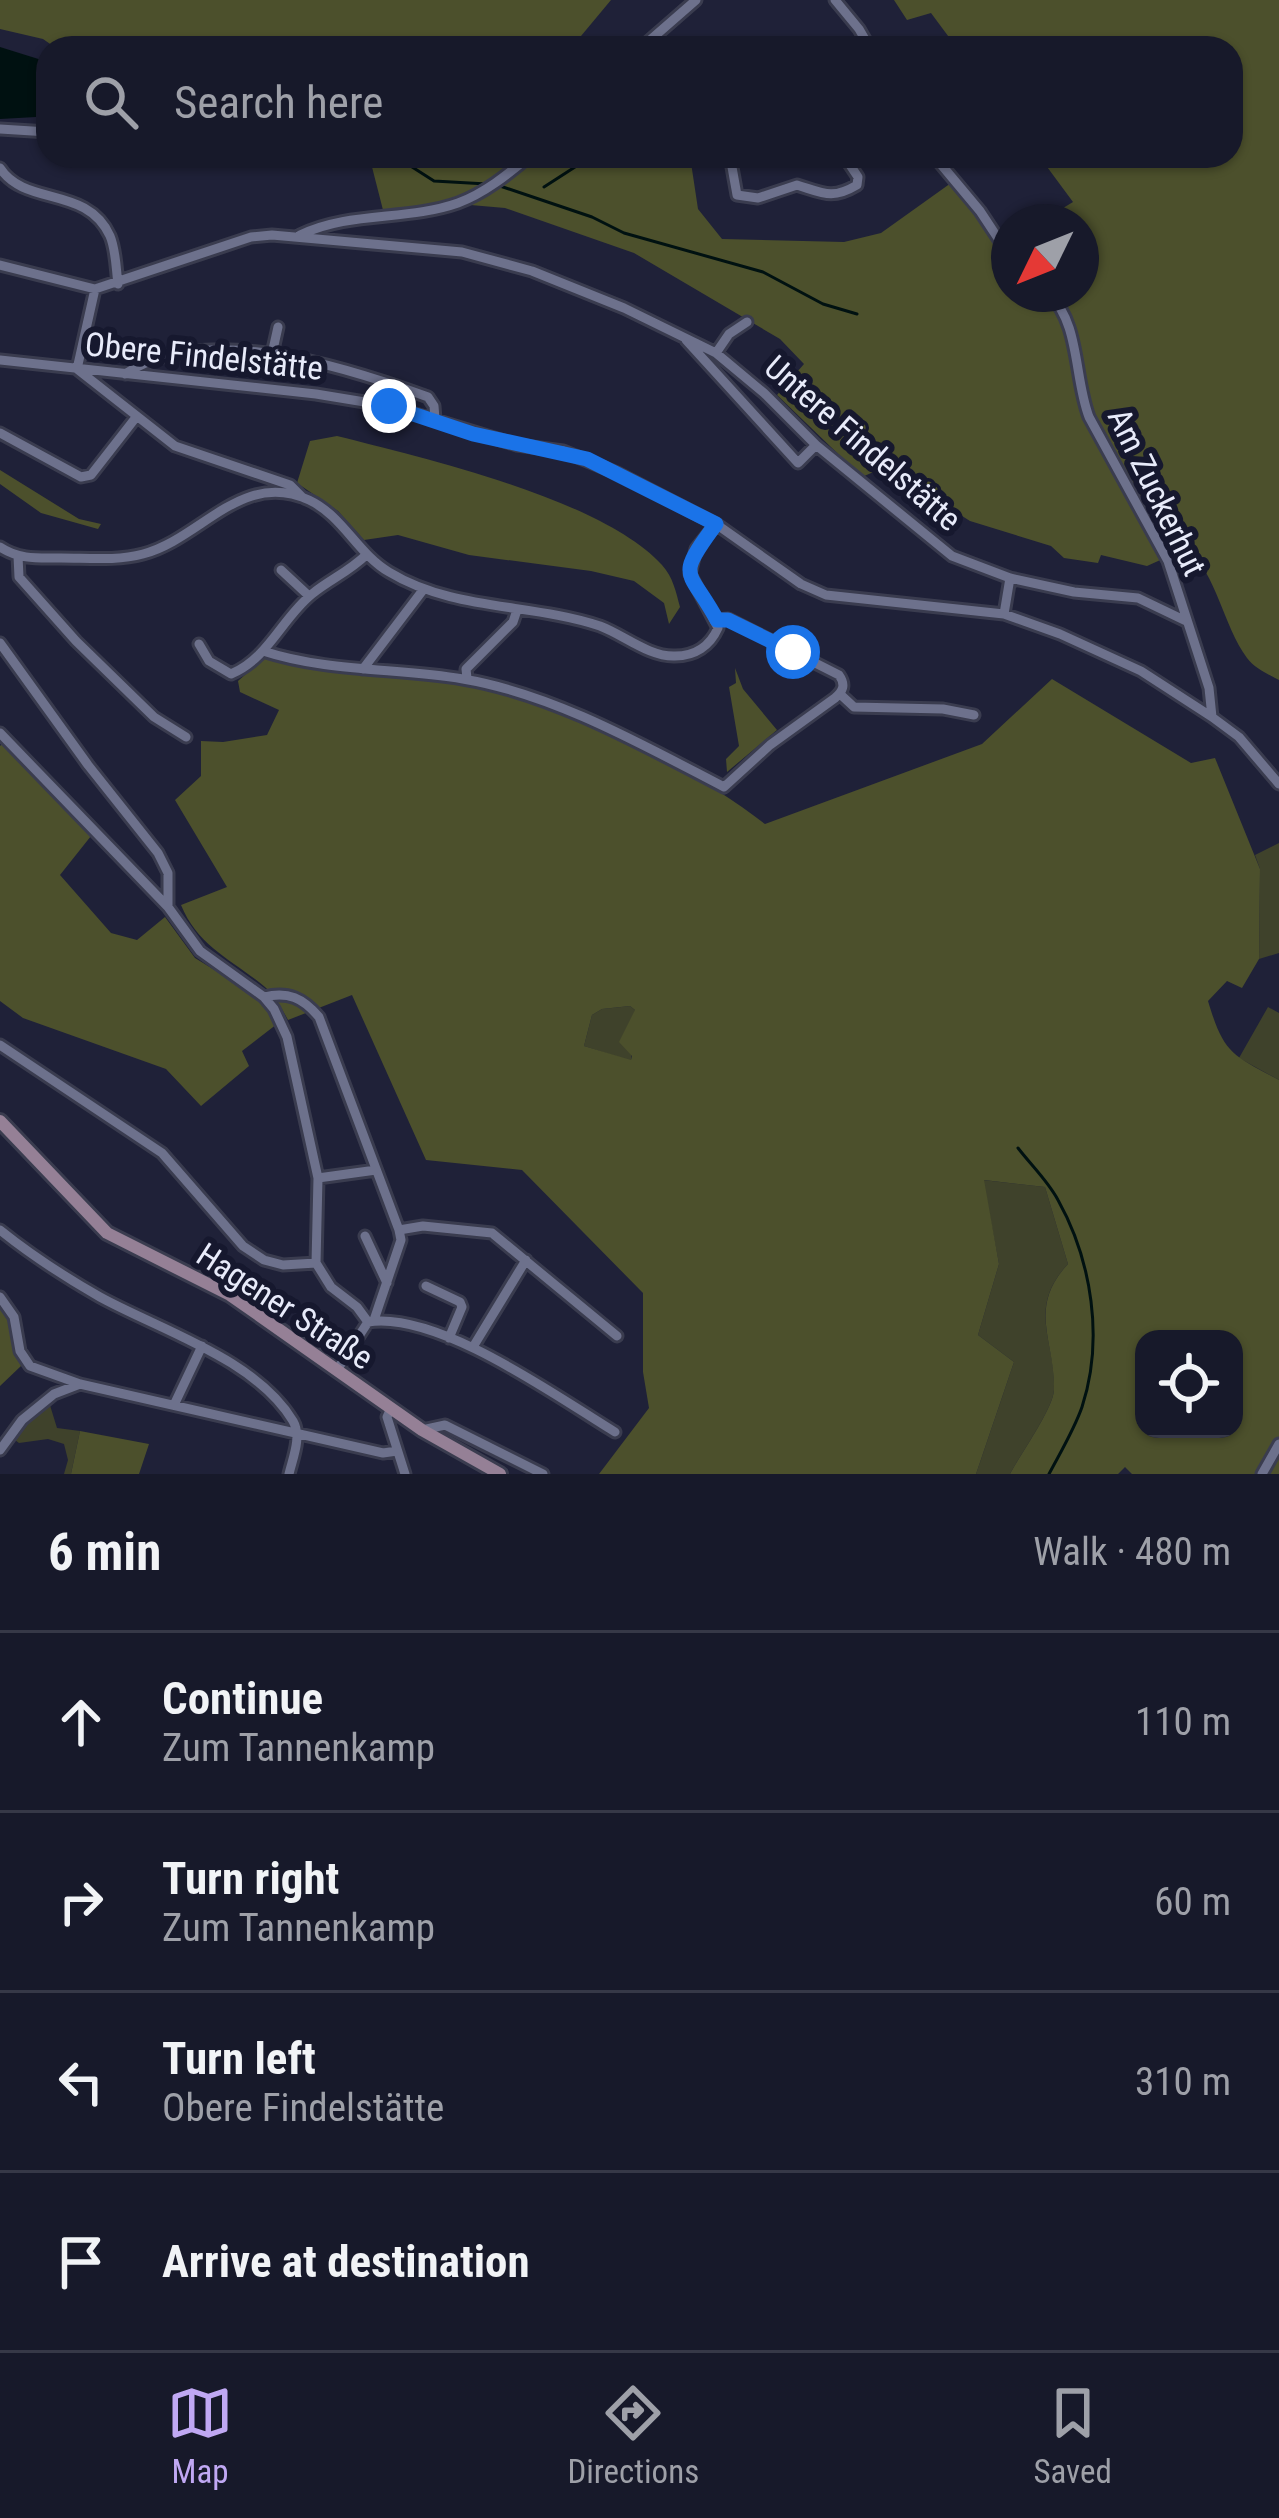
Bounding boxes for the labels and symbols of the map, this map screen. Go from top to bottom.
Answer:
north arrow [991,204,1099,312]
street label: Obere Findelstätte [83,324,325,388]
street label: Untere Findelstätte [757,347,969,539]
route end [362,379,416,433]
street label: Am Zuckerhut [1100,402,1214,582]
route start [766,625,820,679]
street label: Hagener Straße [190,1235,380,1377]

